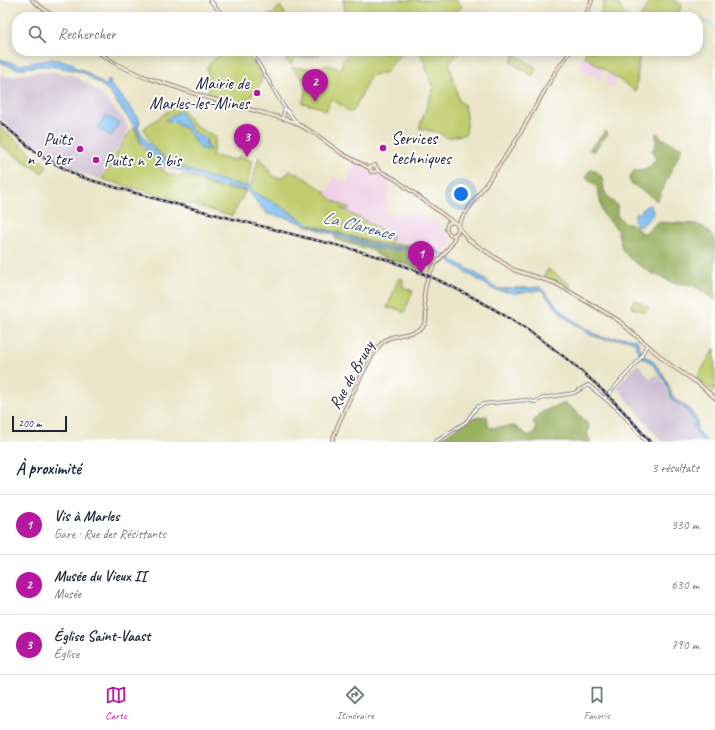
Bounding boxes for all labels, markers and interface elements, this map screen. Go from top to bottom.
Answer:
search box [12,12,703,56]
icon: search [26,23,48,45]
text: Rechercher [58,25,116,44]
pin: 2 [302,69,328,102]
place label: Mairie de Marles-les-Mines [149,73,250,114]
marker: Mairie de Marles-les-Mines [252,88,262,98]
pin: 3 [234,124,260,157]
place label: Services techniques [391,128,453,169]
place label: Puits n° 2 ter [26,129,74,170]
marker: Services techniques [378,143,388,153]
marker: Puits n° 2 ter [75,144,85,154]
place label: Puits n° 2 bis [104,150,182,171]
marker: Puits n° 2 bis [91,155,101,165]
your location [451,184,471,204]
water label: La Clarence [321,206,398,245]
pin: 1 [408,241,434,274]
street label: Rue de Bruay [324,336,379,413]
scale bar [12,414,67,433]
text: 200 m [18,416,42,430]
text: À proximité [16,458,81,479]
text: 3 résultats [651,460,699,476]
text: Vis à Marles [54,507,119,526]
text: 1 [26,517,32,533]
text: 330 m [671,517,699,533]
text: Gare · Rue des Résistants [54,526,166,542]
text: Musée du Vieux II [54,567,147,586]
text: 2 [26,577,32,593]
text: 630 m [671,577,699,593]
text: Musée [54,586,81,602]
text: Église Saint-Vaast [54,627,150,646]
text: 3 [26,637,32,653]
text: 790 m [671,637,699,653]
text: Église [54,646,79,662]
tab: Carte [105,684,127,722]
tab: Itinéraire [337,684,374,722]
tab: Favoris [584,684,610,722]

